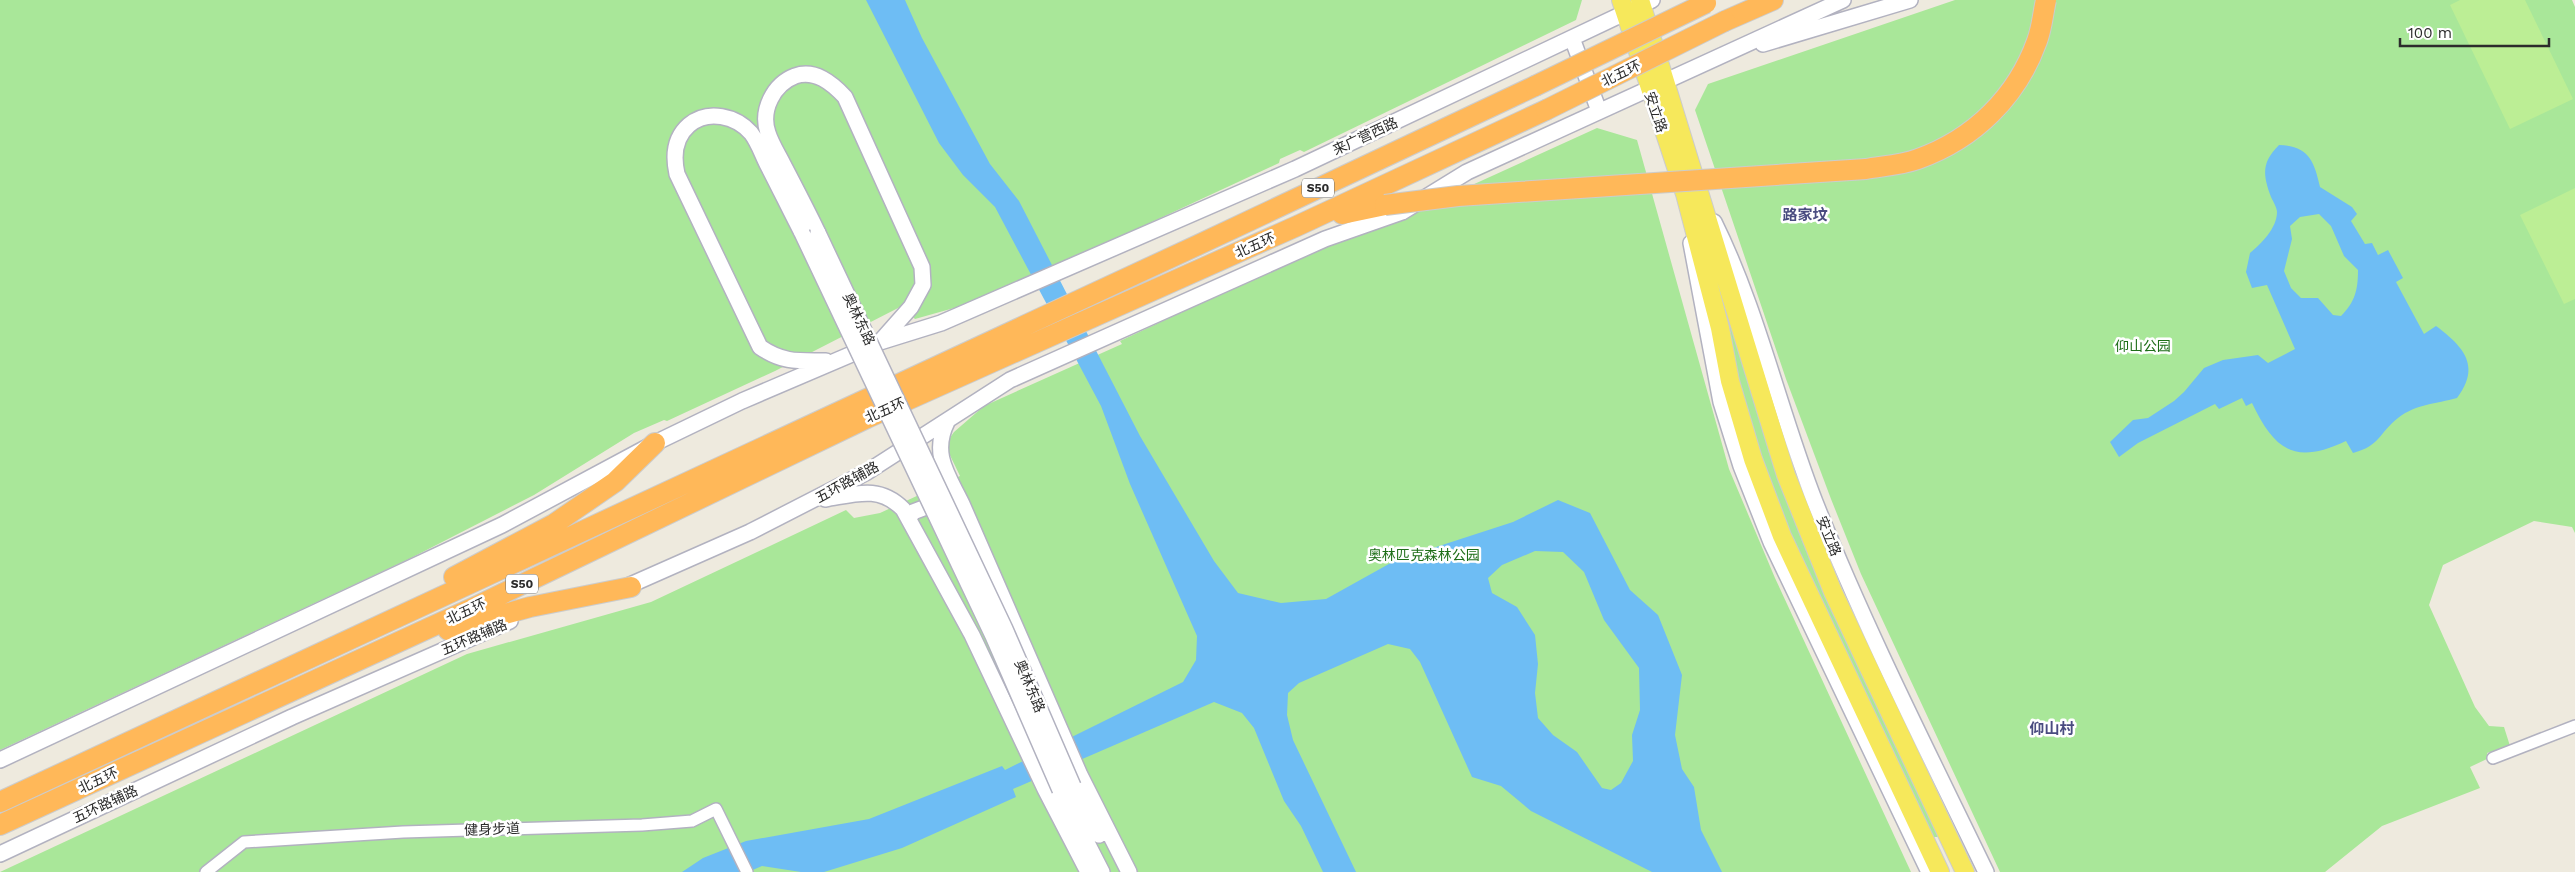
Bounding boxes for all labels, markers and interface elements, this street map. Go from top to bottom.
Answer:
scale bar [2400,15,2549,47]
text: 100 m [2408,24,2452,42]
street label: 北五环 [1599,57,1643,89]
street label: 安立路 [1642,90,1670,134]
street label: 来广营西路 [1330,114,1400,158]
road number: S50 [1302,178,1334,198]
district label: 路家坟 [1782,206,1828,224]
street label: 北五环 [1233,229,1277,261]
street label: 奥林东路 [840,290,878,348]
park label: 仰山公园 [2115,338,2171,354]
street label: 北五环 [863,394,907,426]
street label: 五环路辅路 [813,458,881,506]
street label: 安立路 [1814,514,1844,558]
park label: 奥林匹克森林公园 [1368,547,1480,563]
road number: S50 [506,574,538,594]
street label: 北五环 [444,595,488,627]
street label: 五环路辅路 [439,616,509,658]
street label: 奥林东路 [1012,657,1048,715]
district label: 仰山村 [2029,720,2075,738]
street label: 北五环 [76,764,120,796]
street label: 五环路辅路 [70,782,140,826]
street label: 健身步道 [464,820,520,838]

